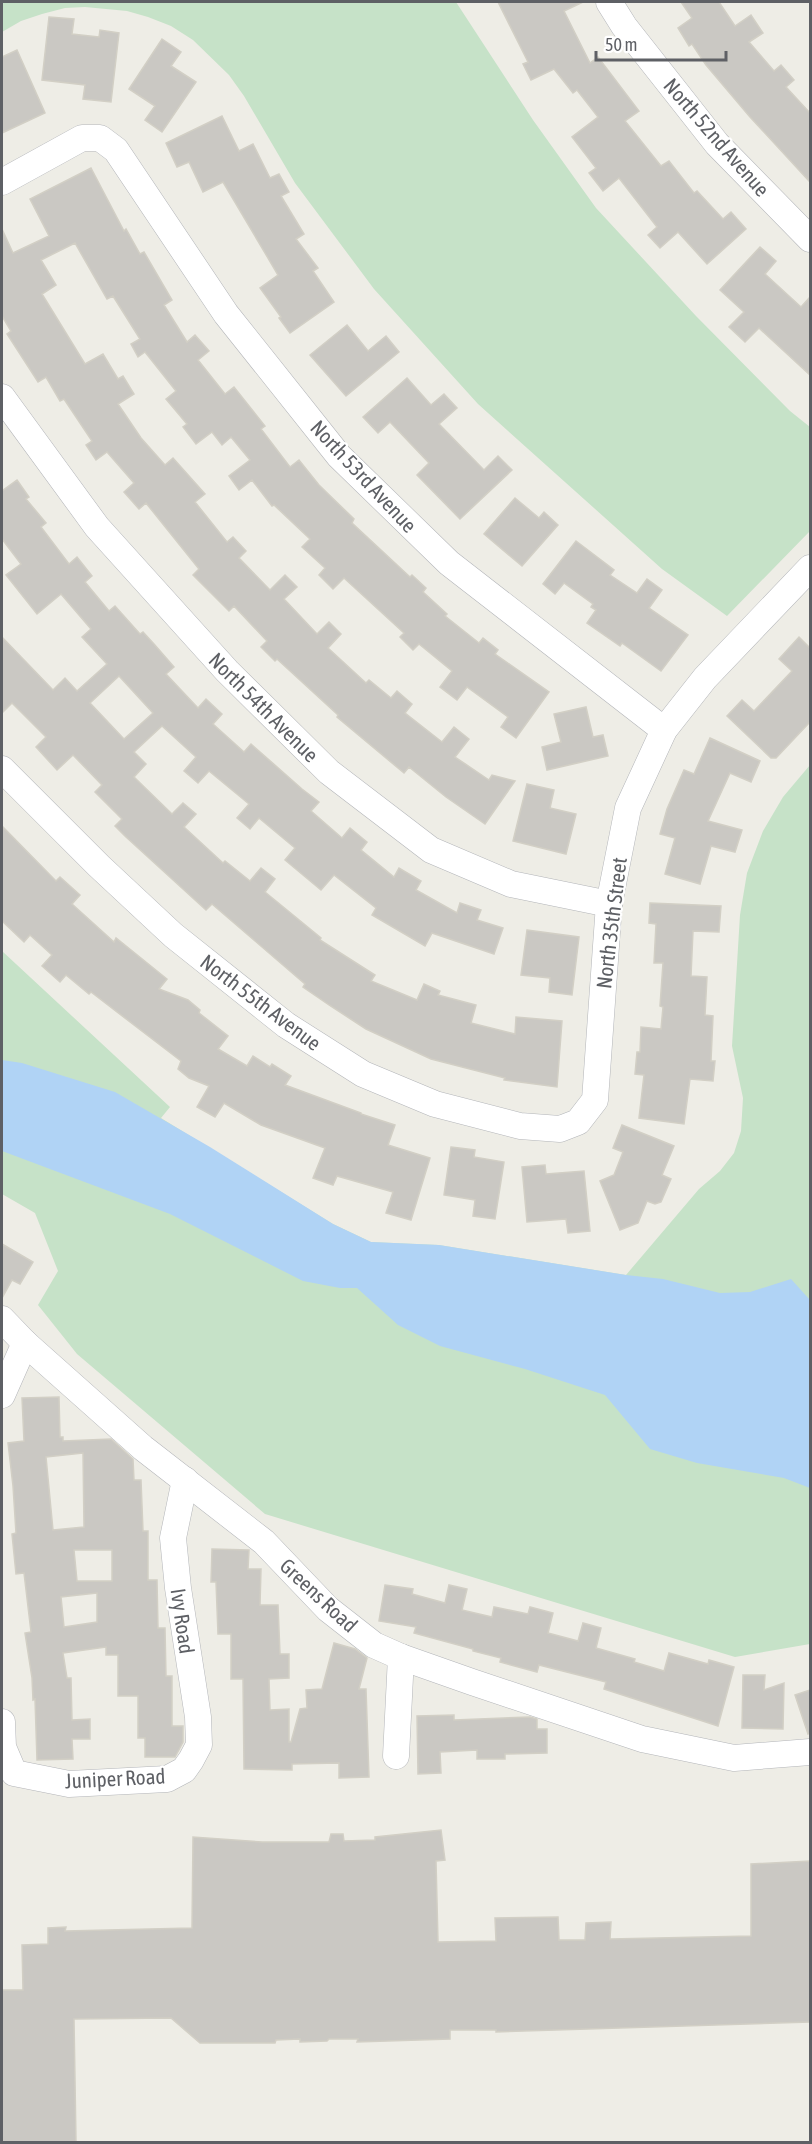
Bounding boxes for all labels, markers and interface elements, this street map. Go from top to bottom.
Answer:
scale bar [596,24,726,62]
text: 50 m [605,34,637,55]
street label: North 52nd Avenue [659,73,775,201]
street label: North 53rd Avenue [306,415,422,537]
street label: North 54th Avenue [204,647,324,767]
street label: North 35th Street [591,856,631,990]
street label: North 55th Avenue [196,949,326,1055]
street label: Greens Road [275,1553,363,1637]
street label: Ivy Road [167,1587,199,1655]
street label: Juniper Road [64,1763,166,1793]

